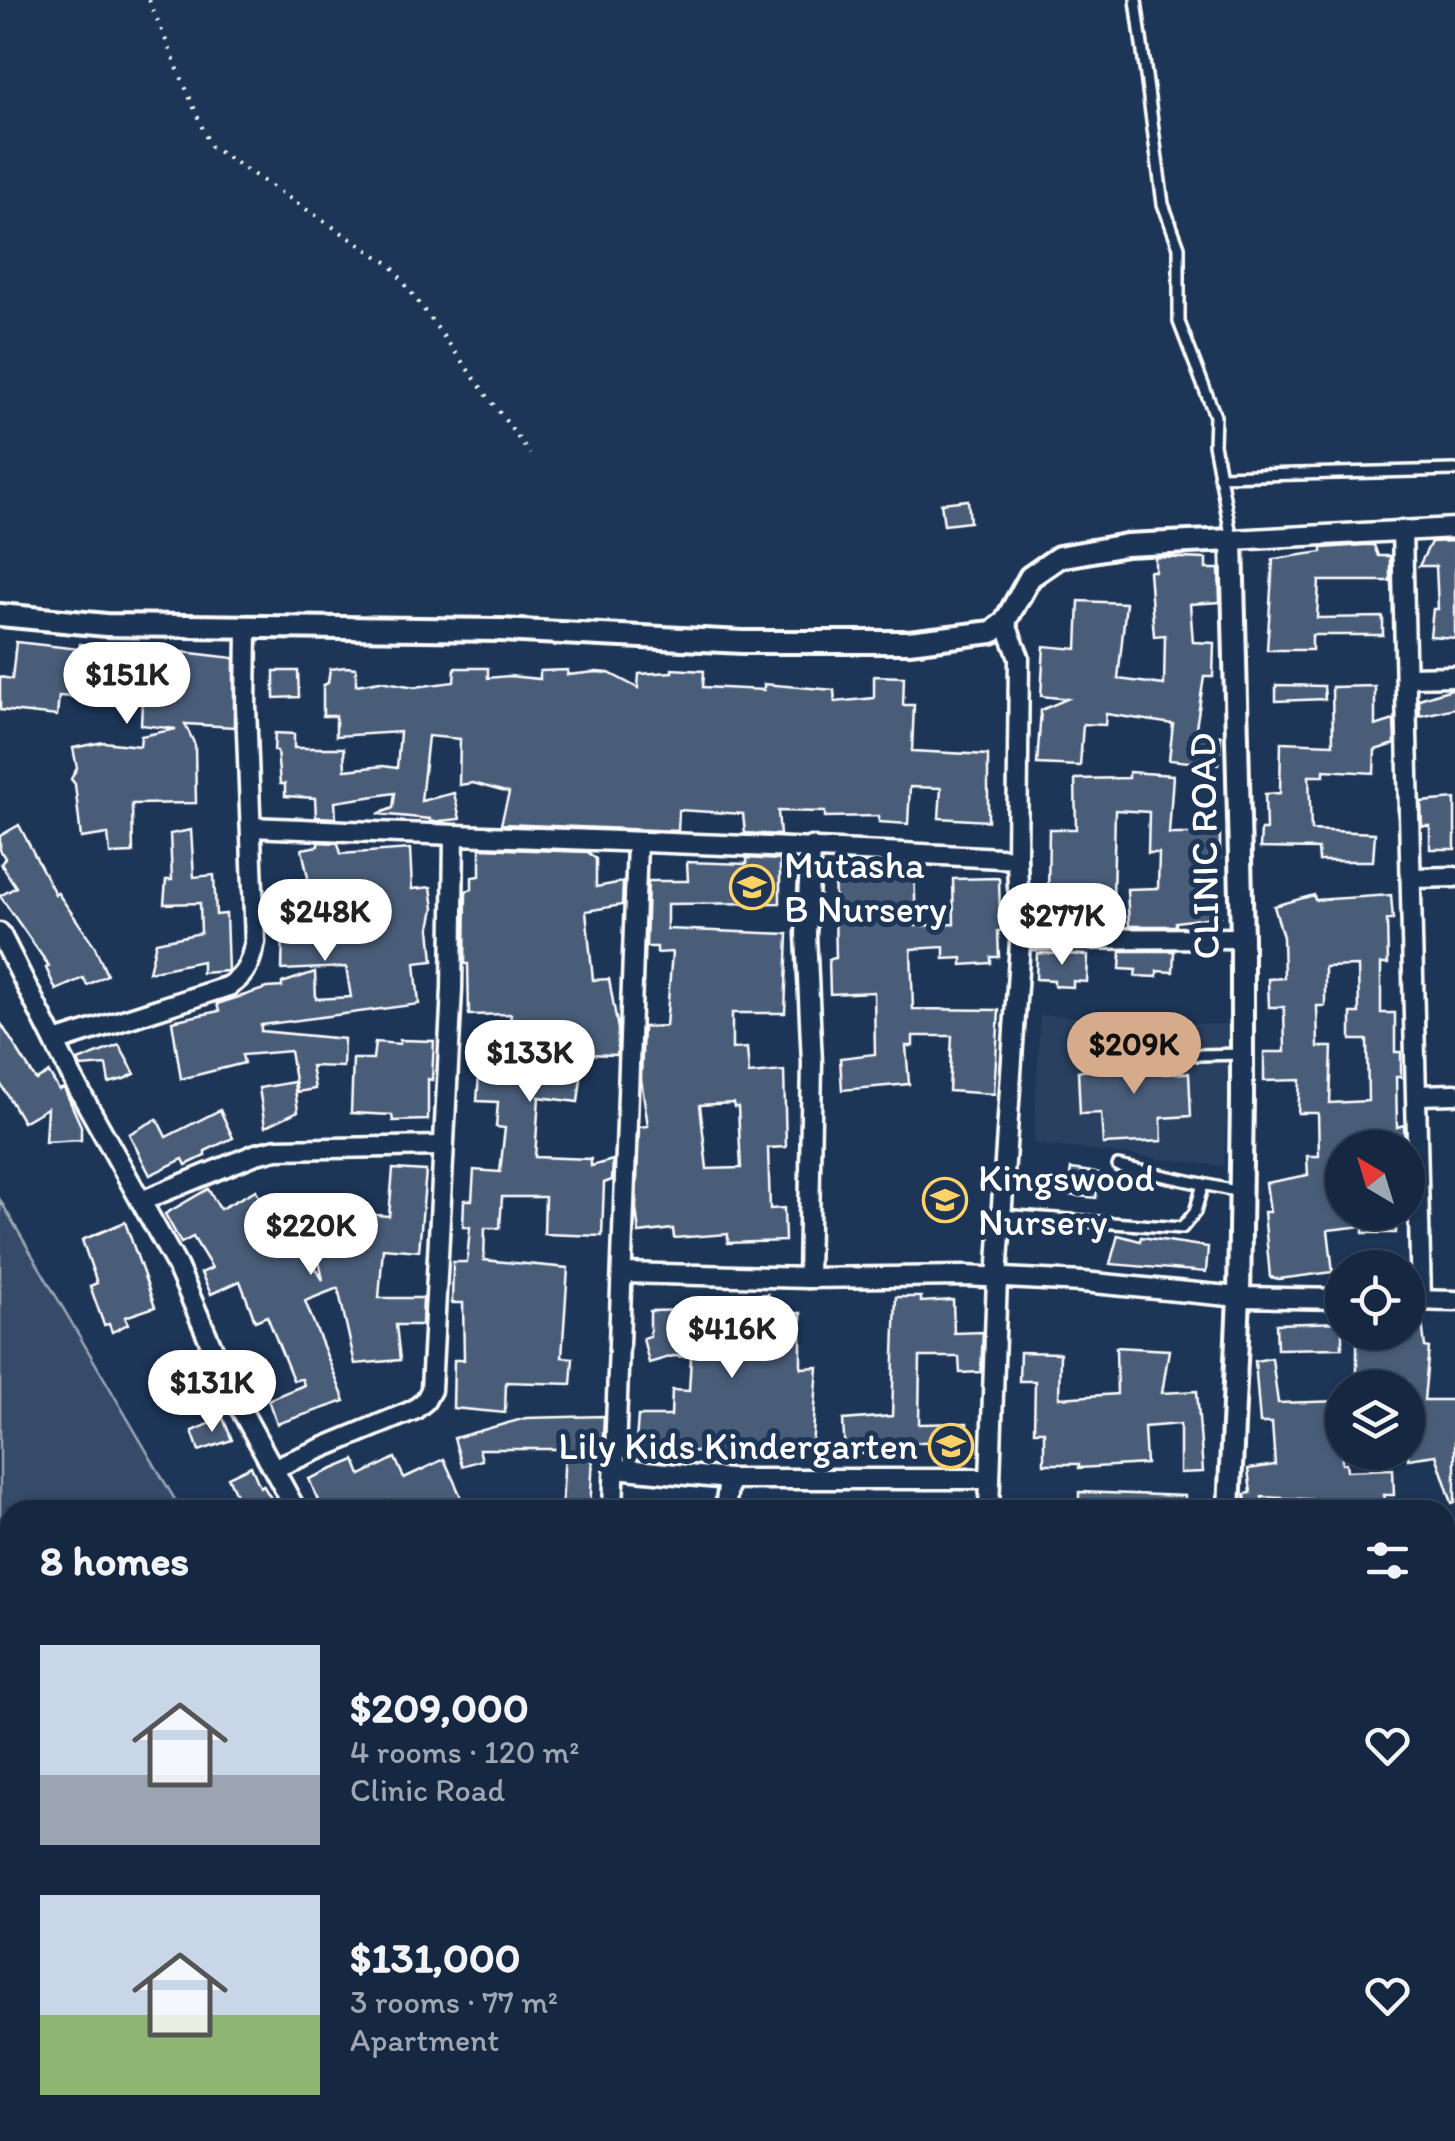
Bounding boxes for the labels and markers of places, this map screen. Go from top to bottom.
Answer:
pin: $151K [57,642,197,727]
place label: Mutasha B Nursery [784,842,947,932]
school or university icon: Mutasha B Nursery [729,864,775,910]
pin: $248K [255,879,395,964]
pin: $277K [992,883,1132,968]
pin: $209K [1064,1012,1204,1097]
pin: $133K [460,1020,600,1105]
place label: Kingswood Nursery [978,1155,1155,1245]
school or university icon: Kingswood Nursery [922,1177,968,1223]
pin: $220K [241,1193,381,1278]
pin: $416K [662,1296,802,1381]
pin: $131K [142,1350,282,1435]
place label: Lily Kids Kindergarten [558,1423,918,1469]
school or university icon: Lily Kids Kindergarten [928,1423,974,1469]

